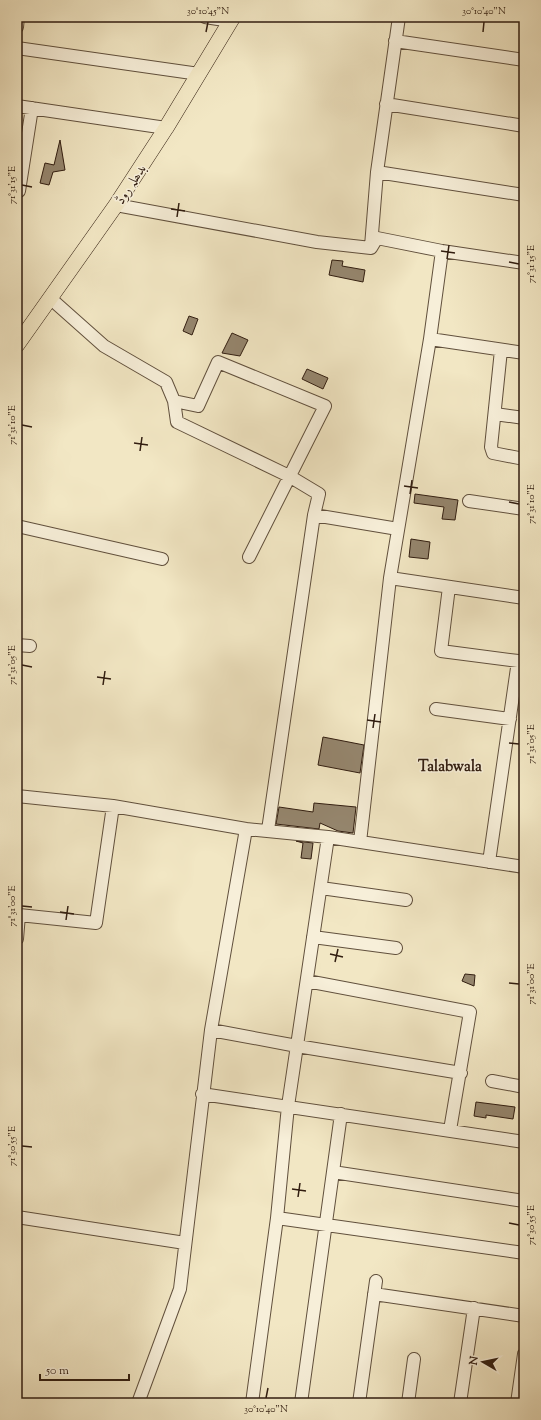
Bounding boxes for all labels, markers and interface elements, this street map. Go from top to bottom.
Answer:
text: 30°10'45"N [187,4,229,19]
text: 30°10'40"N [462,4,506,19]
street label: بدھلہ روڈ [111,161,152,209]
text: 71°31'15"E [5,166,20,204]
text: 71°31'15"E [524,245,539,283]
text: 71°31'10"E [5,405,20,445]
text: 71°31'10"E [524,484,539,524]
text: 71°31'05"E [5,645,20,685]
text: 71°31'05"E [524,724,539,764]
district label: Talabwala [418,757,482,778]
text: 71°31'00"E [5,885,20,927]
text: 71°31'00"E [524,963,539,1005]
text: 71°30'55"E [5,1126,20,1166]
text: 71°30'55"E [524,1205,539,1245]
north arrow [463,1342,503,1382]
text: N [465,1355,483,1367]
scale bar [40,1356,129,1382]
text: 50 m [45,1362,69,1380]
text: 30°10'40"N [244,1402,288,1417]

